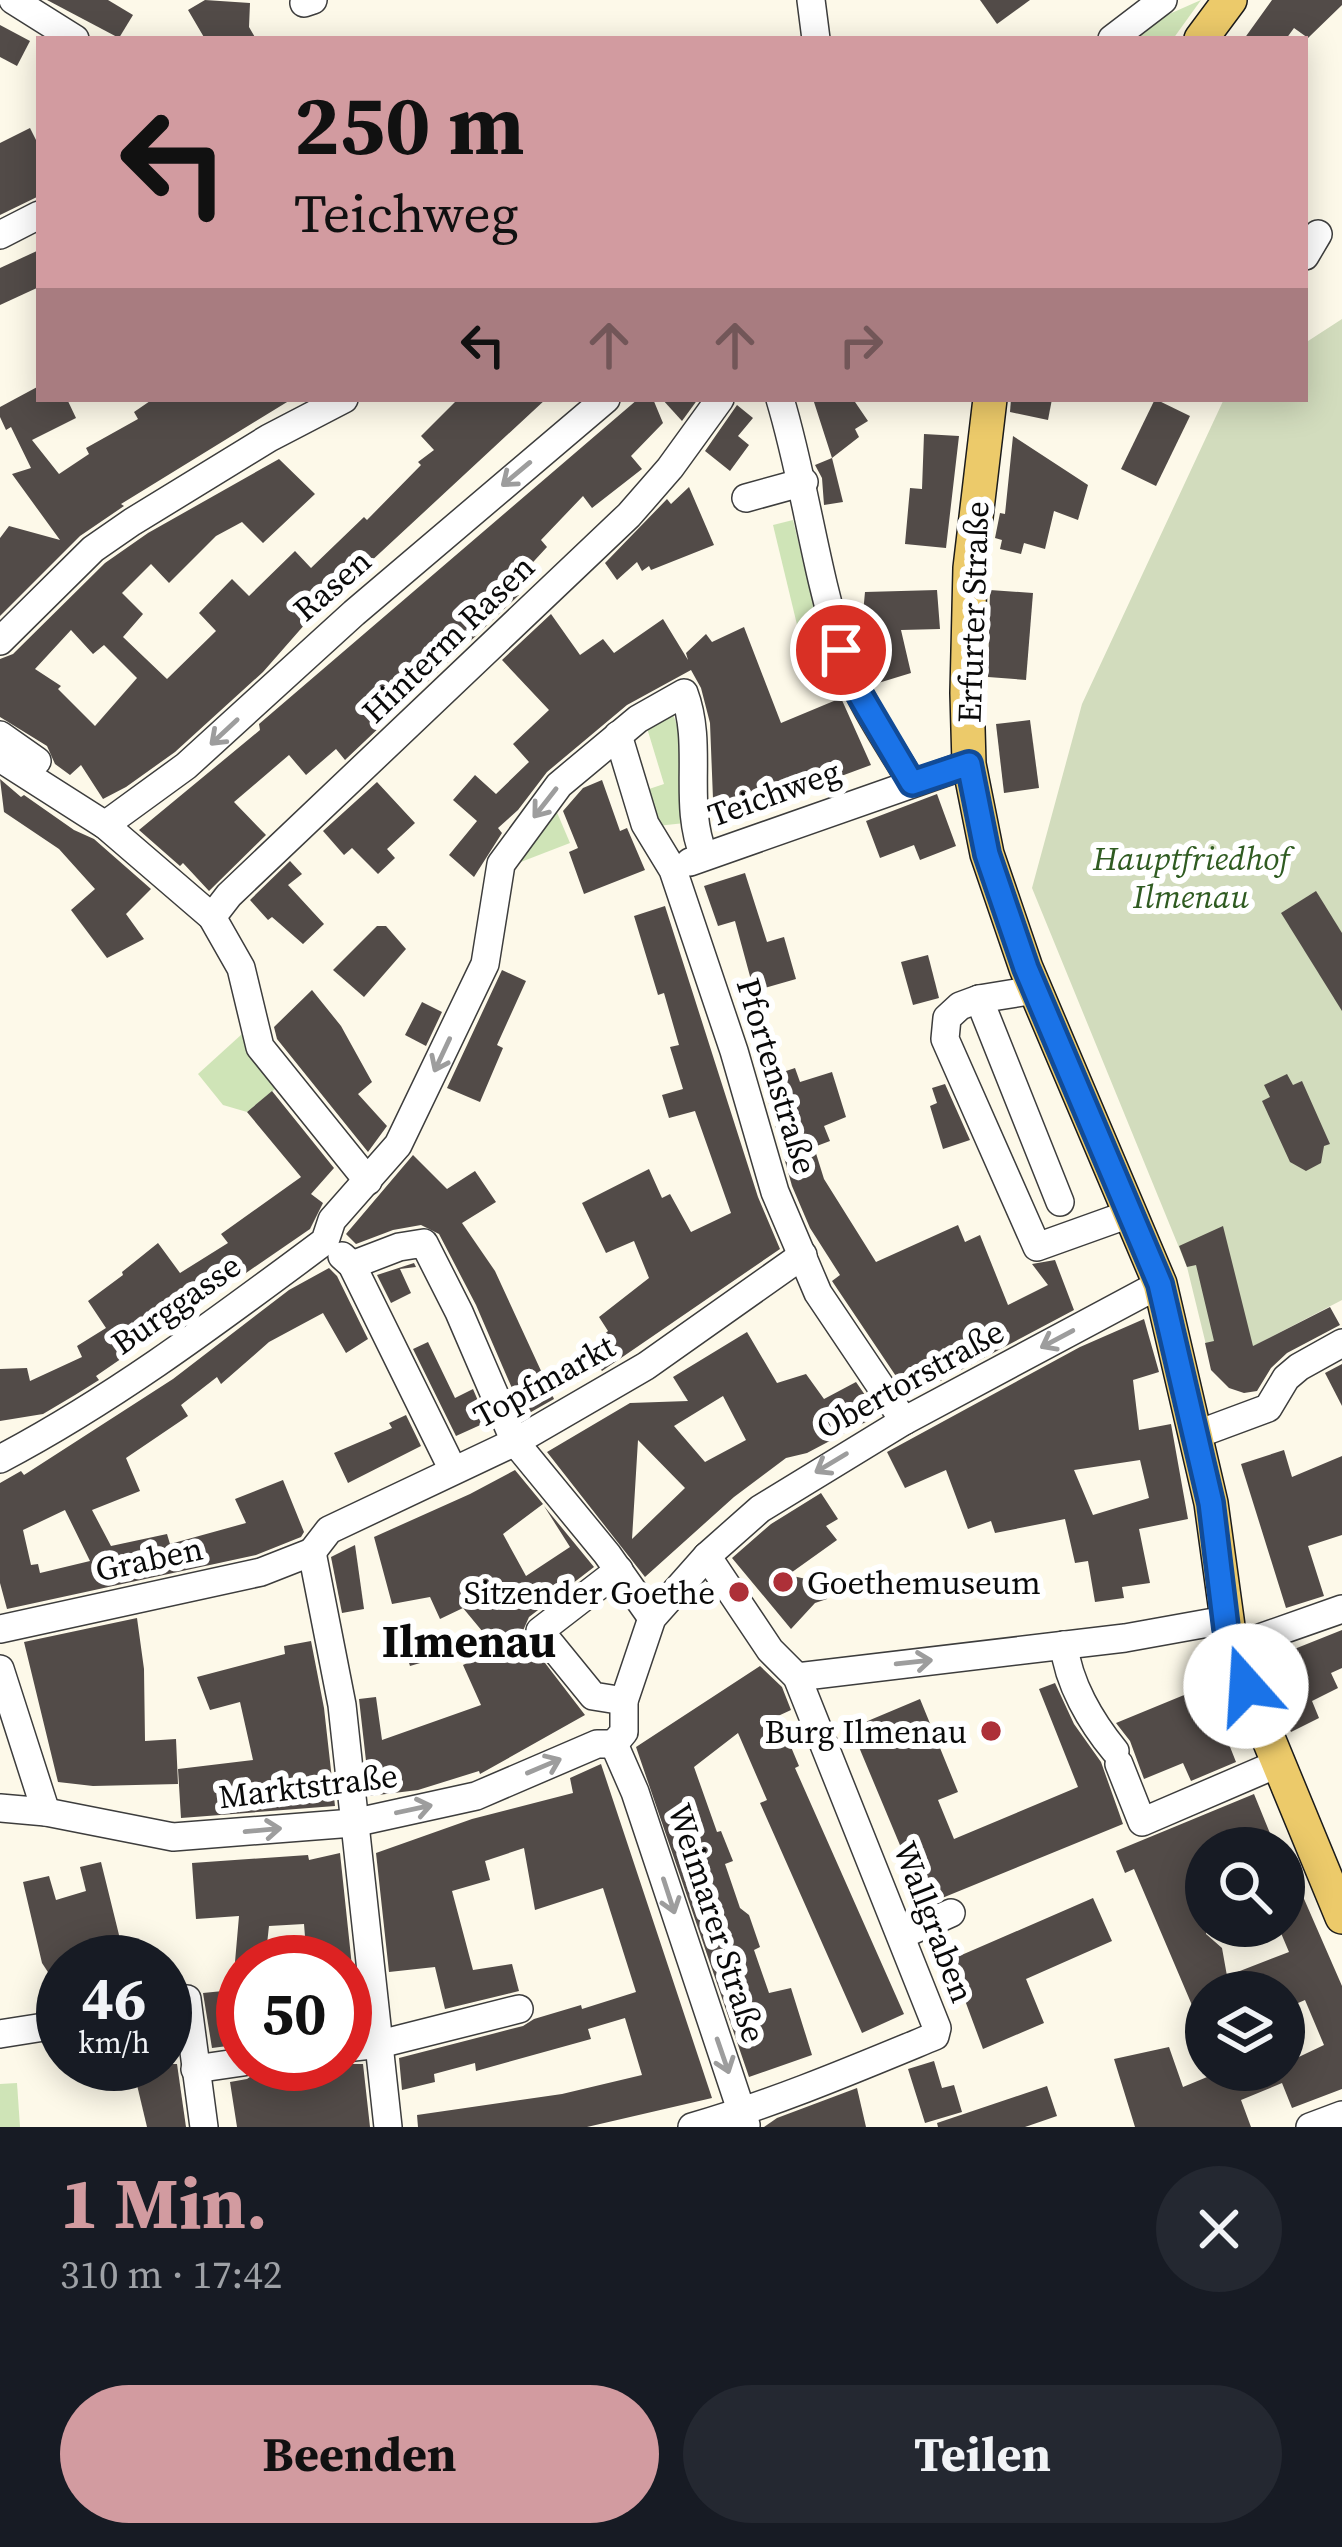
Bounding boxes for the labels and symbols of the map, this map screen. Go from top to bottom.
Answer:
one-way arrow [501,460,532,488]
street label: Erfurter Straße [947,500,999,724]
street label: Rasen [283,539,381,631]
street label: Hinterm Rasen [352,545,544,733]
pin [790,599,892,701]
one-way arrow [209,718,239,745]
street label: Teichweg [702,748,846,838]
one-way arrow [533,786,559,818]
park label: Hauptfriedhof Ilmenau [1092,836,1295,919]
street label: Pfortenstraße [726,973,828,1179]
one-way arrow [430,1036,452,1072]
street label: Burggasse [102,1243,250,1365]
street label: Obertorstraße [808,1309,1012,1449]
street label: Topfmarkt [465,1324,623,1438]
one-way arrow [1040,1328,1075,1351]
one-way arrow [814,1452,849,1476]
street label: Graben [91,1526,207,1592]
place label: Goethemuseum [807,1560,1041,1605]
marker: Goethemuseum [770,1569,796,1595]
place label: Sitzender Goethe [464,1570,715,1615]
marker: Sitzender Goethe [726,1579,752,1605]
district label: Ilmenau [382,1610,556,1672]
position arrow [1183,1623,1309,1749]
one-way arrow [893,1651,932,1673]
place label: Burg Ilmenau [765,1709,967,1754]
marker: Burg Ilmenau [978,1718,1004,1744]
street label: Marktstraße [216,1753,400,1819]
one-way arrow [526,1754,562,1776]
one-way arrow [395,1797,433,1820]
street label: Weimarer Straße [657,1798,777,2048]
one-way arrow [243,1818,282,1841]
street label: Wallgraben [883,1835,985,2009]
one-way arrow [660,1877,681,1914]
speed limit sign: 50 [216,1935,372,2091]
one-way arrow [714,2037,735,2074]

